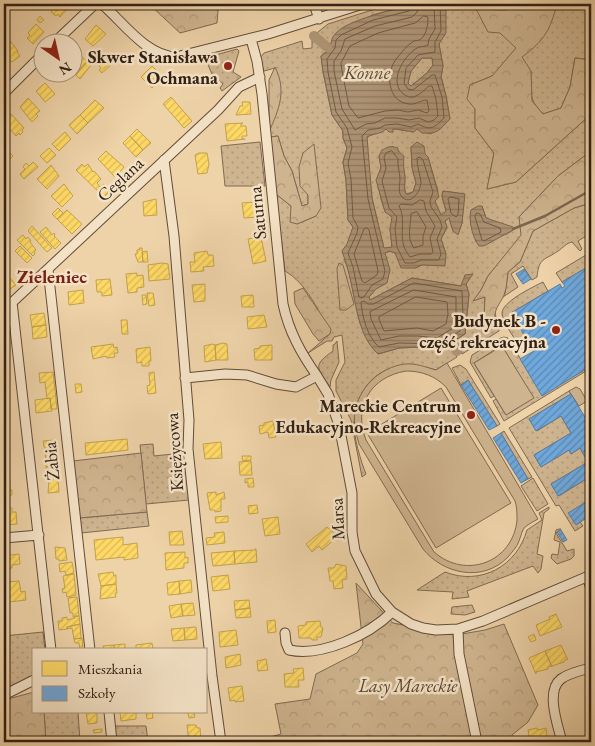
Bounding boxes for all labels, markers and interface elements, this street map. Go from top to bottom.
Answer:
north arrow [32,32,82,82]
place label: Skwer Stanisława Ochmana [88,45,218,89]
text: N [55,58,75,80]
marker: Skwer Stanisława Ochmana [222,60,234,72]
water label: Konne [343,60,391,85]
street label: Ceglana [92,151,149,206]
street label: Saturna [243,184,271,241]
district label: Zieleniec [17,264,87,289]
place label: Budynek B - część rekreacyjna [419,309,546,353]
marker: Budynek B - część rekreacyjna [550,324,562,336]
place label: Mareckie Centrum Edukacyjno-Rekreacyjne [275,394,461,438]
marker: Mareckie Centrum Edukacyjno-Rekreacyjne [465,409,477,421]
street label: Księżycowa [160,411,188,492]
street label: Żabia [37,440,64,482]
street label: Marsa [324,497,350,541]
legend [32,648,208,714]
text: Mieszkania [78,659,142,678]
park label: Lasy Mareckie [358,674,458,698]
text: Szkoły [78,683,116,702]

